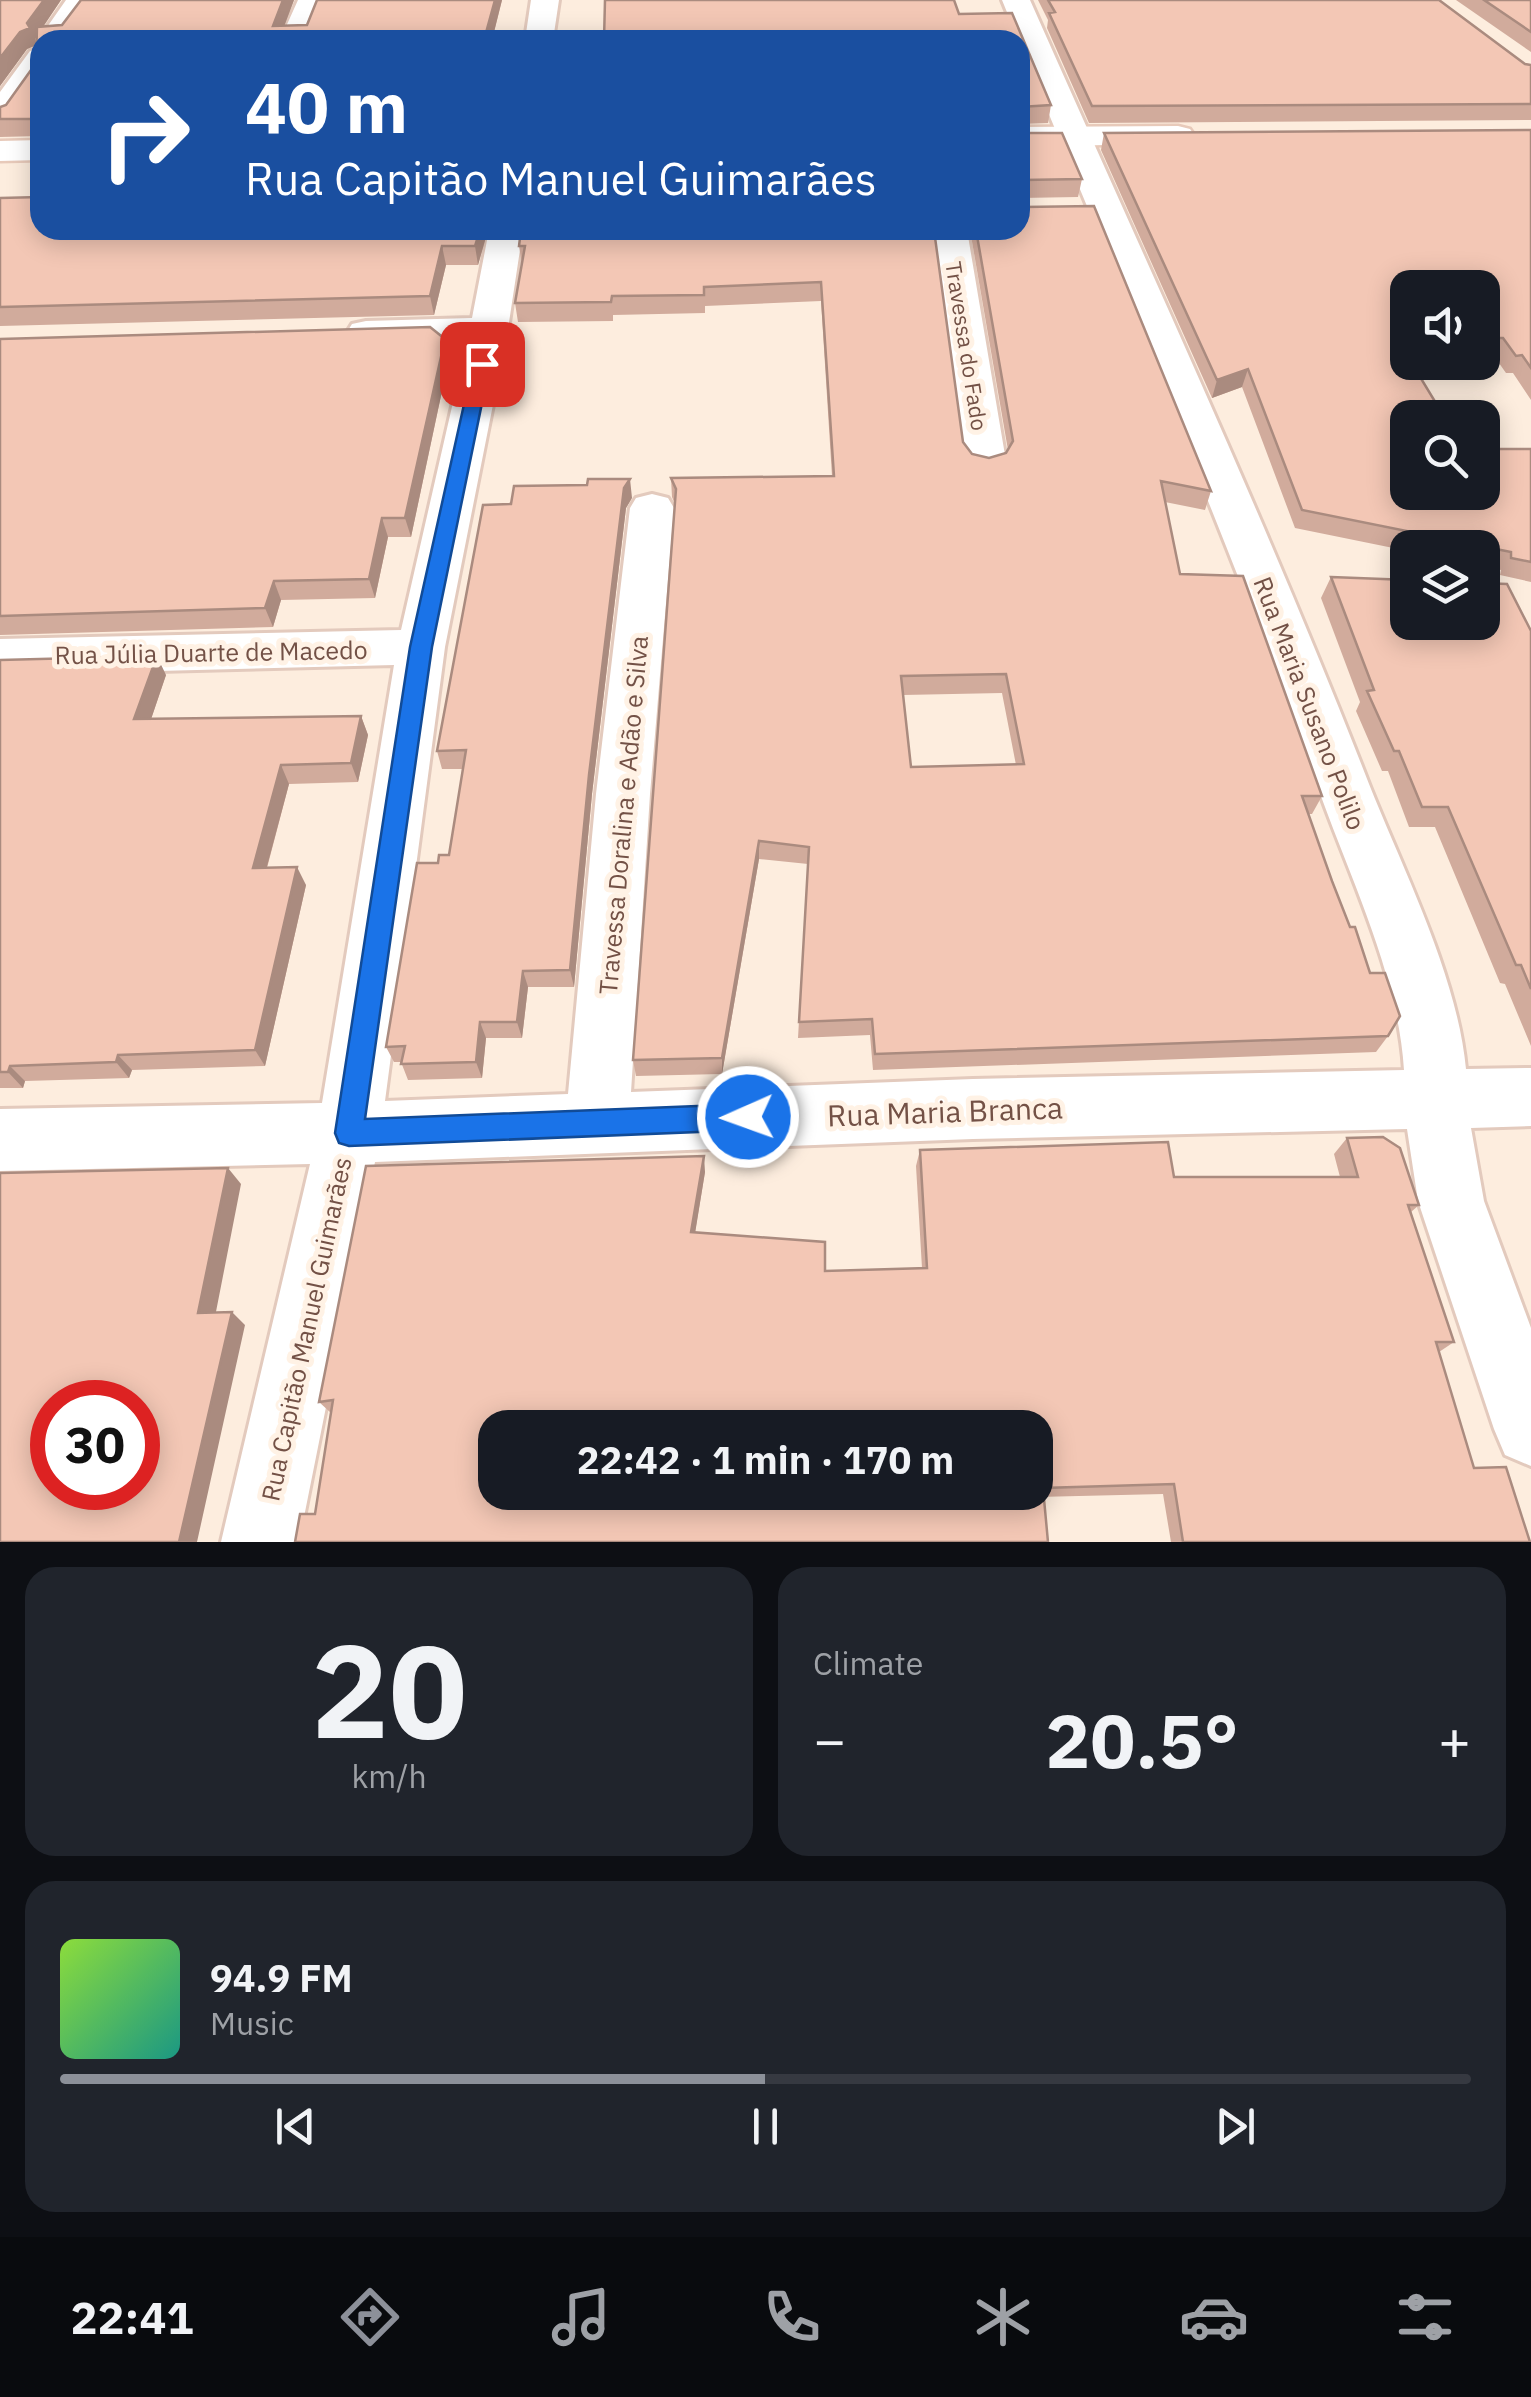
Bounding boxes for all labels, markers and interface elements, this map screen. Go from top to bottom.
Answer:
text: 40 m [245,61,408,152]
icon: right [80,70,210,200]
text: Rua Capitão Manuel Guimarães [245,149,877,207]
street label: Travessa do Fado [939,259,995,433]
map controls [1390,270,1500,640]
button: sound [1390,270,1500,380]
pin [440,322,525,407]
icon: arrive [455,337,510,392]
button: search [1390,400,1500,510]
button: layers [1390,530,1500,640]
street label: Rua Maria Susano Polilo [1246,572,1374,834]
street label: Rua Júlia Duarte de Macedo [54,633,368,671]
street label: Travessa Doralina e Adão e Silva [591,634,655,996]
position arrow [696,1065,800,1169]
street label: Rua Maria Branca [826,1087,1064,1135]
street label: Rua Capitão Manuel Guimarães [253,1154,359,1504]
speed limit sign: 30 [30,1380,160,1510]
text: 22:42 · 1 min · 170 m [577,1435,954,1484]
text: 20 [311,1605,467,1774]
text: Climate [813,1642,923,1684]
text: 20.5° [1045,1691,1239,1789]
text: − [813,1704,846,1775]
text: + [1438,1704,1471,1775]
text: km/h [351,1755,427,1797]
text: 94.9 FM [210,1953,353,2002]
text: Music [210,2002,294,2044]
icon: previous [268,2099,323,2154]
icon: pause [738,2099,793,2154]
icon: next [1208,2099,1263,2154]
icon: directions [335,2282,405,2352]
icon: music [546,2282,616,2352]
icon: phone [757,2282,827,2352]
icon: climate [968,2282,1038,2352]
icon: car [1179,2282,1249,2352]
icon: filters [1390,2282,1460,2352]
text: 22:41 [71,2288,193,2346]

